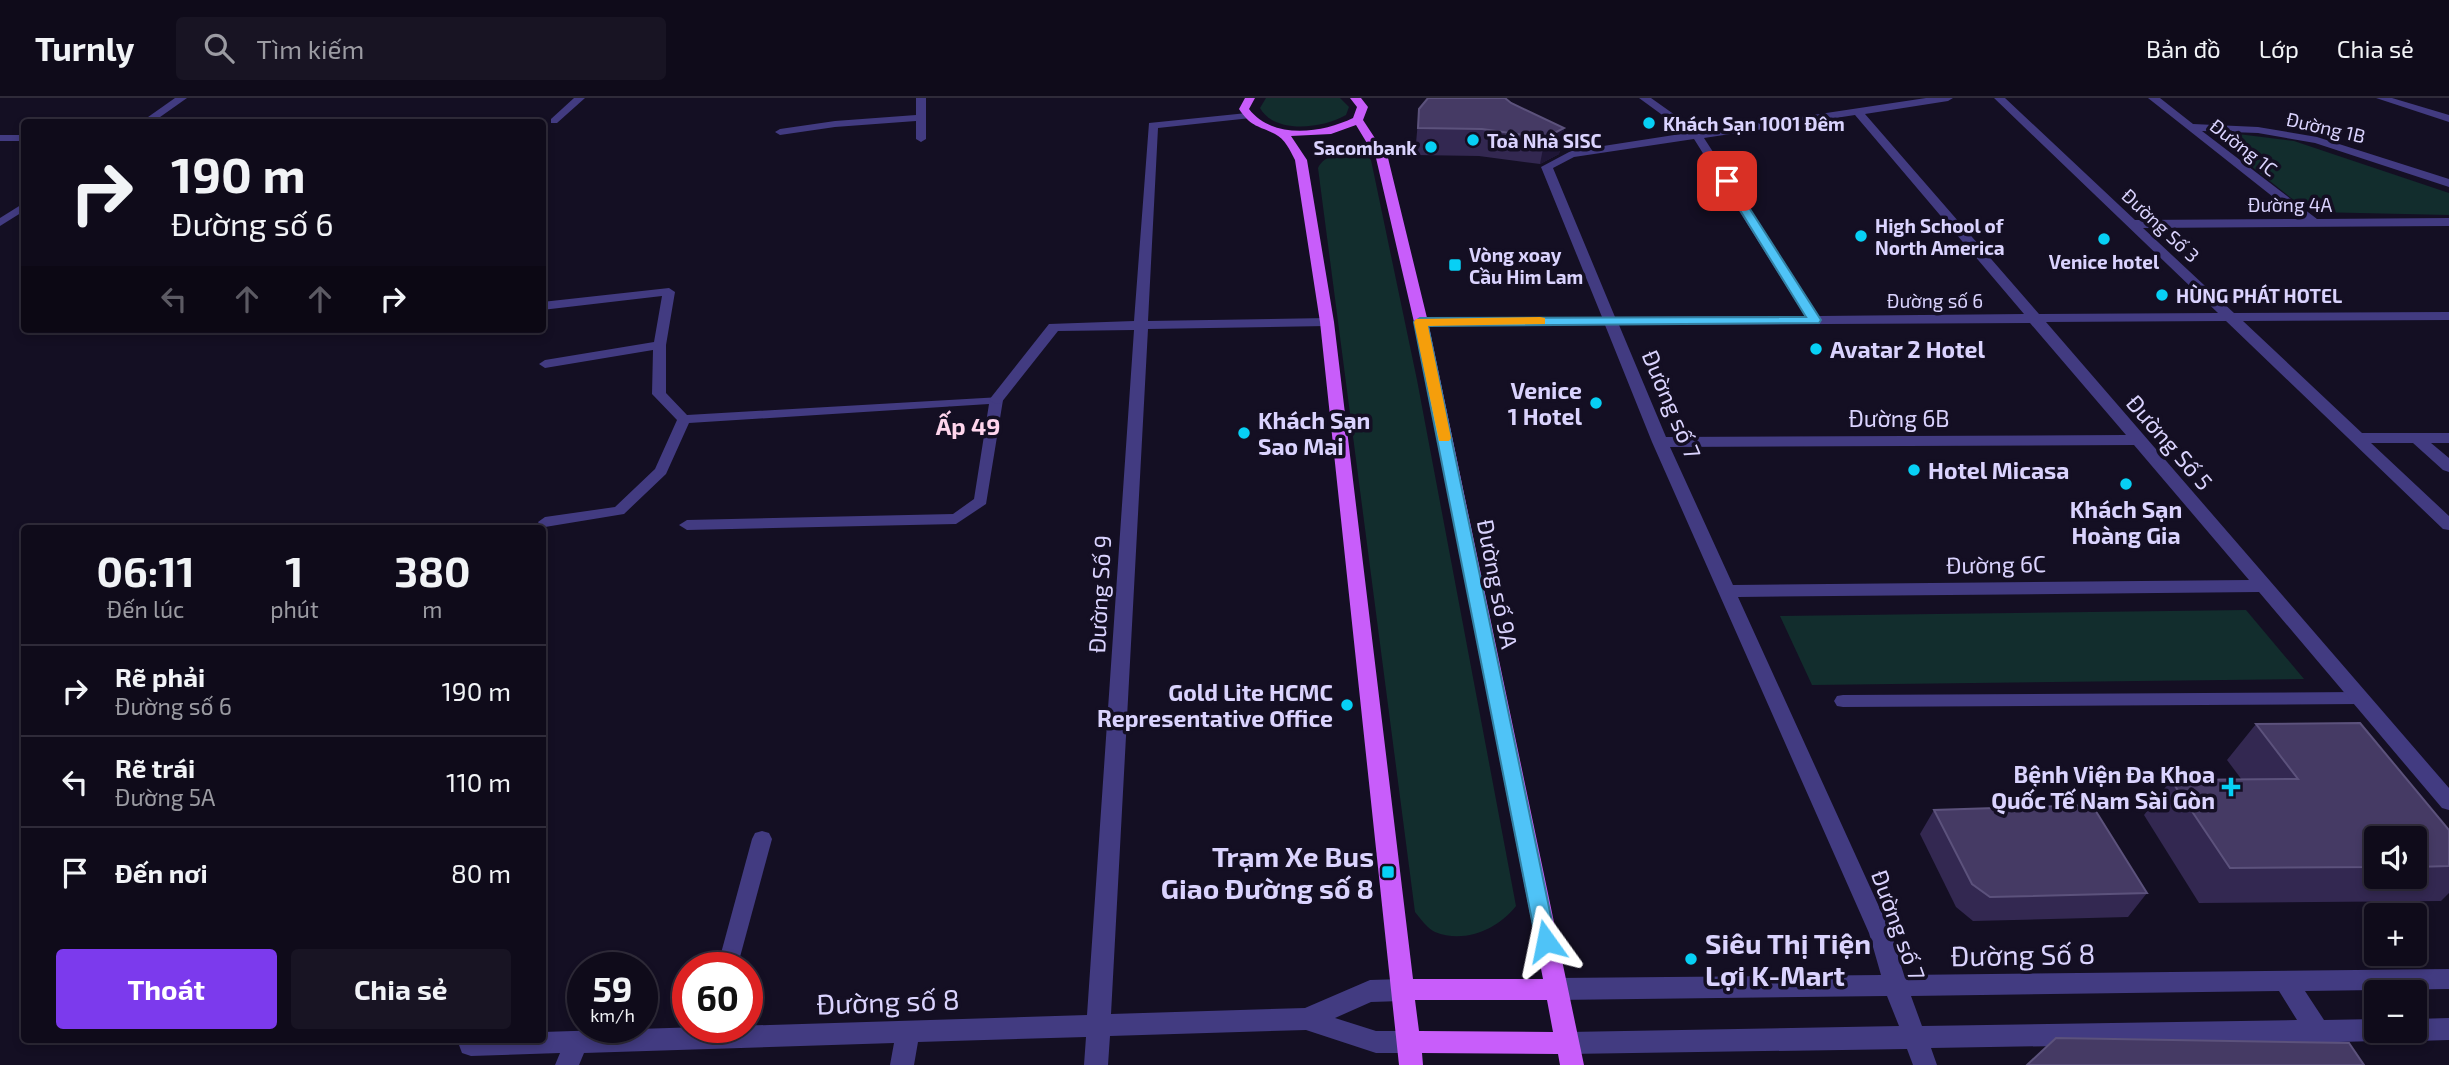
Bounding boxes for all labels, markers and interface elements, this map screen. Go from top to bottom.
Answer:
search box [176,17,666,80]
text: Turnly [35,28,134,68]
icon: search [200,29,238,67]
text: Tìm kiếm [256,33,364,64]
text: Bản đồ [2146,34,2221,63]
text: Lớp [2259,34,2299,63]
text: Chia sẻ [2337,34,2414,63]
street label: Đường 1B [2284,107,2368,147]
place label: Khách Sạn 1001 Đêm [1663,112,1845,135]
street label: Đường 1C [2206,114,2282,181]
marker: Khách Sạn 1001 Đêm [1641,115,1657,131]
place label: Toà Nhà SISC [1487,129,1602,152]
marker: Toà Nhà SISC [1465,132,1481,148]
place label: Sacombank [1313,136,1417,159]
marker: Sacombank [1423,139,1439,155]
text: 190 m [171,144,306,203]
icon: right [56,147,147,238]
pin [1697,151,1757,211]
icon: arrive [1708,162,1746,200]
street label: Đường Số 3 [2118,183,2204,267]
street label: Đường 4A [2248,193,2332,216]
text: Đường số 6 [171,204,334,242]
place label: High School of North America [1875,214,2005,259]
marker: High School of North America [1853,228,1869,244]
marker: Venice hotel [2096,231,2112,247]
place label: Vòng xoay Cầu Him Lam [1469,243,1583,288]
place label: Venice hotel [2049,250,2160,273]
marker: Vòng xoay Cầu Him Lam [1447,257,1463,273]
icon: left [155,280,193,318]
icon: ahead [228,280,266,318]
icon: ahead [301,280,339,318]
icon: right [374,280,412,318]
place label: HÙNG PHÁT HOTEL [2176,283,2342,307]
marker: HÙNG PHÁT HOTEL [2154,287,2170,303]
street label: Đường số 6 [1887,289,1983,312]
place label: Avatar 2 Hotel [1830,335,1986,363]
marker: Avatar 2 Hotel [1808,341,1824,357]
street label: Đường số 7 [1637,345,1708,463]
place label: Venice 1 Hotel [1508,376,1582,430]
street label: Đường Số 5 [2121,389,2219,495]
marker: Venice 1 Hotel [1588,395,1604,411]
street label: Đường 6B [1848,404,1950,432]
place label: Khách Sạn Sao Mai [1258,406,1370,460]
district label: Ấp 49 [936,410,1000,440]
marker: Khách Sạn Sao Mai [1236,425,1252,441]
place label: Hotel Micasa [1928,456,2069,484]
marker: Hotel Micasa [1906,462,1922,478]
marker: Khách Sạn Hoàng Gia [2118,476,2134,492]
place label: Khách Sạn Hoàng Gia [2070,495,2182,549]
street label: Đường số 9A [1472,517,1524,652]
street label: Đường Số 9 [1082,534,1116,654]
text: 06:11 [96,545,195,595]
text: 1 [285,545,304,595]
text: 380 [394,545,471,595]
street label: Đường 6C [1946,549,2046,579]
text: Đến lúc [107,595,184,623]
text: phút [270,595,319,623]
text: m [422,595,442,623]
text: Rẽ phải [115,661,205,692]
icon: right [56,672,94,710]
text: 190 m [442,675,511,706]
place label: Gold Lite HCMC Representative Office [1097,678,1333,732]
text: Đường số 6 [115,692,232,720]
marker: Gold Lite HCMC Representative Office [1339,697,1355,713]
text: Rẽ trái [115,752,195,783]
place label: Bệnh Viện Đa Khoa Quốc Tế Nam Sài Gòn [1991,760,2215,815]
icon: left [56,763,94,801]
text: 110 m [446,766,511,797]
marker: Bệnh Viện Đa Khoa Quốc Tế Nam Sài Gòn [2221,777,2241,797]
text: Đường 5A [115,783,215,811]
map controls [2364,826,2427,1043]
button: sound [2364,826,2427,889]
place label: Trạm Xe Bus Giao Đường số 8 [1161,839,1374,905]
icon: arrive [56,854,94,892]
text: Đến nơi [115,857,208,888]
text: 80 m [451,857,511,888]
marker: Trạm Xe Bus Giao Đường số 8 [1380,864,1396,880]
street label: Đường số 7 [1866,866,1932,984]
button: + [2364,903,2427,966]
position arrow [1509,904,1583,978]
place label: Siêu Thị Tiện Lợi K-Mart [1705,926,1871,992]
street label: Đường Số 8 [1950,936,2096,972]
button: Thoát [56,949,277,1029]
button: Chia sẻ [291,949,511,1029]
marker: Siêu Thị Tiện Lợi K-Mart [1683,951,1699,967]
speed limit sign: 60 [672,952,763,1043]
text: 59 [593,967,632,1009]
button: − [2364,980,2427,1043]
street label: Đường số 8 [816,982,960,1020]
text: km/h [590,1004,635,1026]

